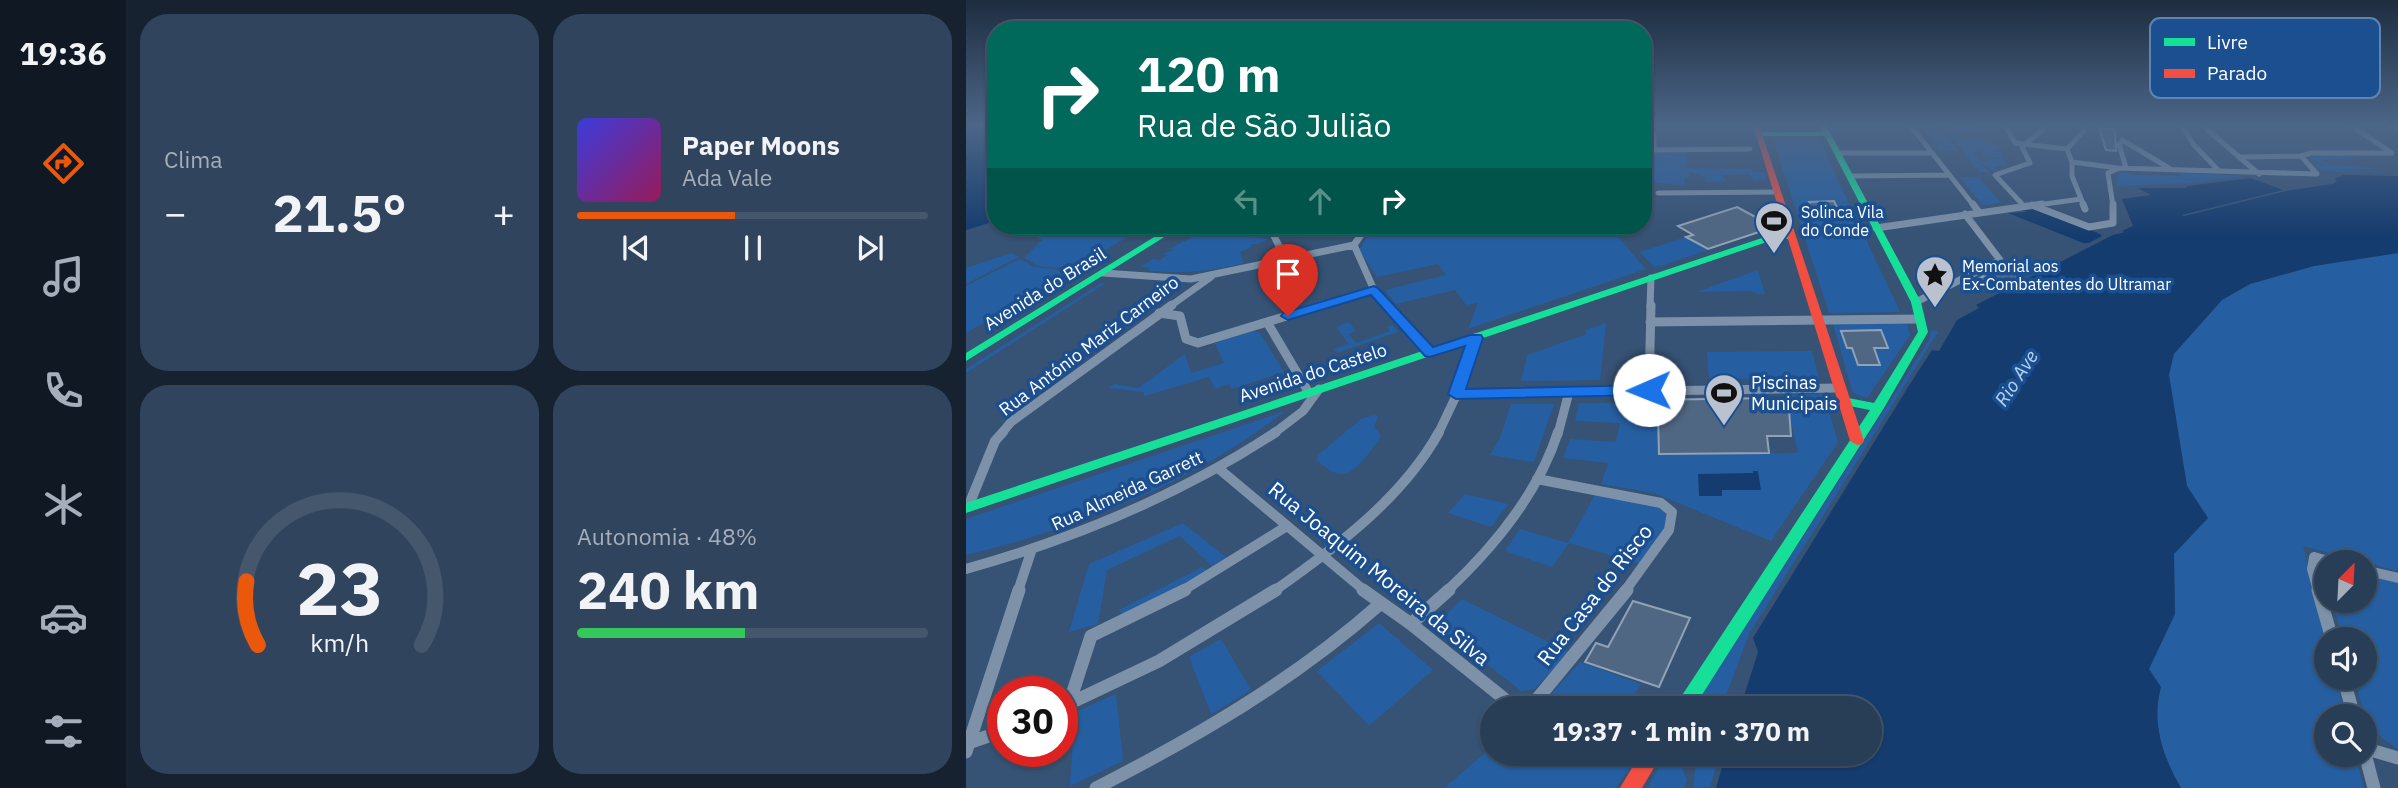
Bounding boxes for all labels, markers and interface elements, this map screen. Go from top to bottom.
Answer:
legend [2150,18,2380,98]
text: Livre [2207,30,2248,54]
text: 19:36 [19,32,107,74]
text: 120 m [1137,42,1281,105]
icon: right [1022,49,1113,140]
text: Parado [2207,61,2267,85]
text: Rua de São Julião [1137,104,1391,146]
text: Paper Moons [682,128,840,162]
icon: directions [39,139,88,188]
text: Clima [164,144,223,174]
text: Ada Vale [682,162,772,192]
text: 21.5° [272,179,407,246]
icon: left [1228,182,1266,220]
icon: ahead [1301,182,1339,220]
icon: right [1374,182,1412,220]
text: − [164,188,187,237]
text: + [492,188,515,237]
sports icon: Solinca Vila do Conde [1753,200,1795,255]
place label: Solinca Vila do Conde [1801,202,1884,240]
icon: previous [617,229,655,267]
icon: pause [734,229,772,267]
icon: next [851,229,889,267]
street label: Avenida do Brasil [979,242,1110,335]
pin [1258,244,1318,316]
icon: music [39,252,88,301]
place icon: Memorial aos Ex-Combatentes do Ultramar [1914,254,1956,309]
icon: arrive [1269,255,1307,293]
place label: Memorial aos Ex-Combatentes do Ultramar [1962,256,2171,294]
street label: Rua António Mariz Carneiro [994,270,1183,421]
street label: Avenida do Castelo [1236,338,1390,407]
water label: Rio Ave [1989,345,2043,411]
position arrow [1612,353,1686,427]
icon: phone [39,366,88,415]
place label: Piscinas Municipais [1751,371,1837,415]
sports icon: Piscinas Municipais [1703,372,1745,427]
street label: Rua Almeida Garrett [1048,445,1206,536]
street label: Rua Joaquim Moreira da Silva [1263,475,1496,671]
icon: climate [39,480,88,529]
street label: Rua Casa do Risco [1530,518,1658,671]
text: Autonomia · 48% [577,521,757,551]
text: 23 [296,541,383,636]
north arrow [2314,550,2376,612]
map controls [2314,550,2377,767]
text: 240 km [577,556,759,623]
icon: car [39,593,88,642]
text: km/h [310,626,369,659]
button: sound [2314,627,2377,690]
speed limit sign: 30 [987,676,1078,767]
button: search [2314,704,2377,767]
icon: filters [39,707,88,756]
text: 19:37 · 1 min · 370 m [1552,714,1810,748]

